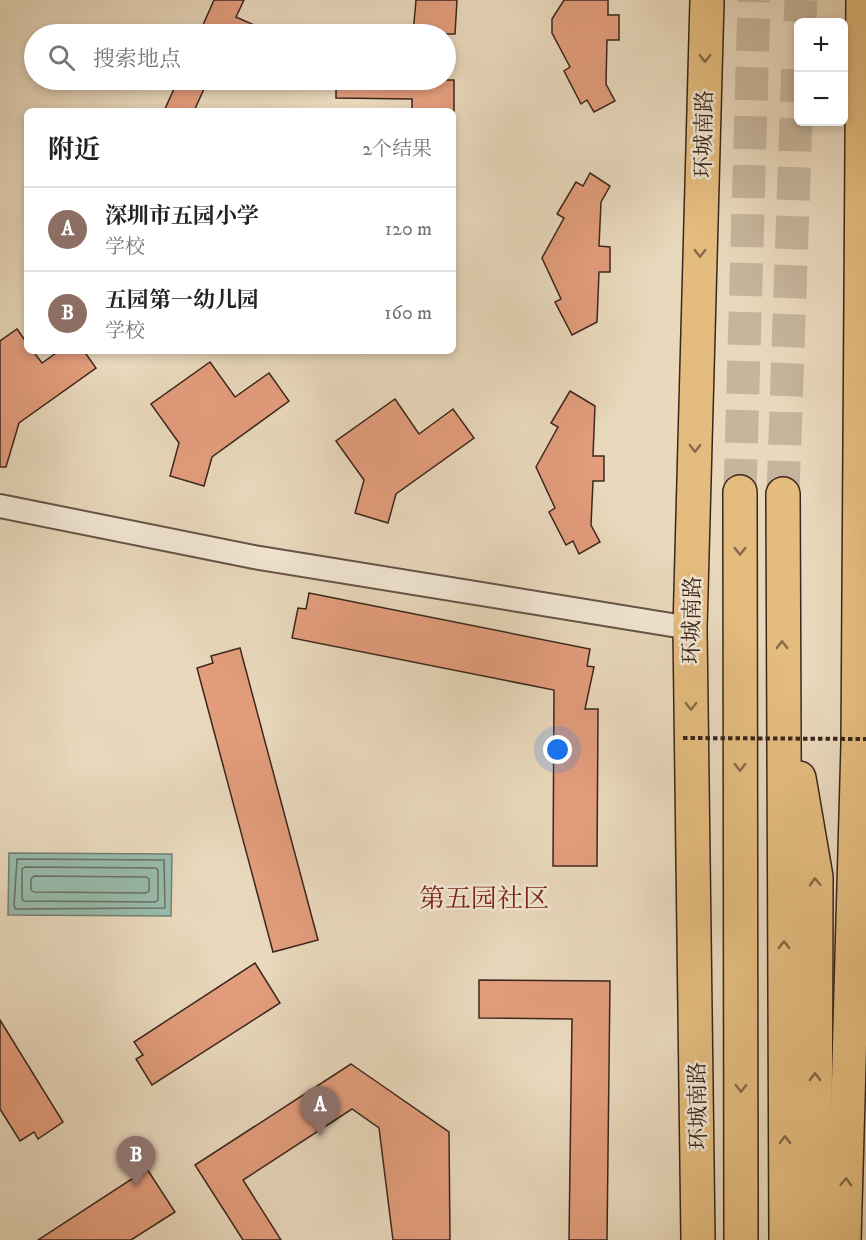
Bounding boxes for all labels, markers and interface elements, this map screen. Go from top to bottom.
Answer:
map controls [794,18,848,126]
button: + [794,18,848,72]
search box [24,24,456,90]
icon: search [45,41,78,74]
text: 搜索地点 [93,46,181,73]
one-way arrow [699,54,711,63]
button: − [794,72,848,126]
street label: 环城南路 [690,90,719,178]
text: 附近 [48,134,100,167]
text: 2个结果 [362,137,432,162]
text: 深圳市五园小学 [105,203,259,230]
text: A [61,217,74,242]
text: 120 m [385,217,432,242]
text: 学校 [105,235,145,260]
one-way arrow [694,249,706,258]
text: 五园第一幼儿园 [105,287,259,314]
text: B [61,301,74,326]
text: 160 m [384,301,432,326]
text: 学校 [105,319,145,344]
one-way arrow [689,444,701,453]
one-way arrow [734,546,746,555]
street label: 环城南路 [678,576,707,664]
one-way arrow [776,640,788,649]
one-way arrow [685,702,697,711]
your location [543,735,572,764]
one-way arrow [734,762,746,771]
one-way arrow [809,877,822,886]
district label: 第五园社区 [419,883,549,916]
one-way arrow [778,940,790,949]
street label: 环城南路 [684,1062,713,1150]
one-way arrow [809,1072,821,1081]
one-way arrow [735,1083,747,1092]
pin: A [300,1086,340,1136]
one-way arrow [779,1135,791,1144]
pin: B [116,1136,156,1186]
one-way arrow [840,1177,852,1186]

